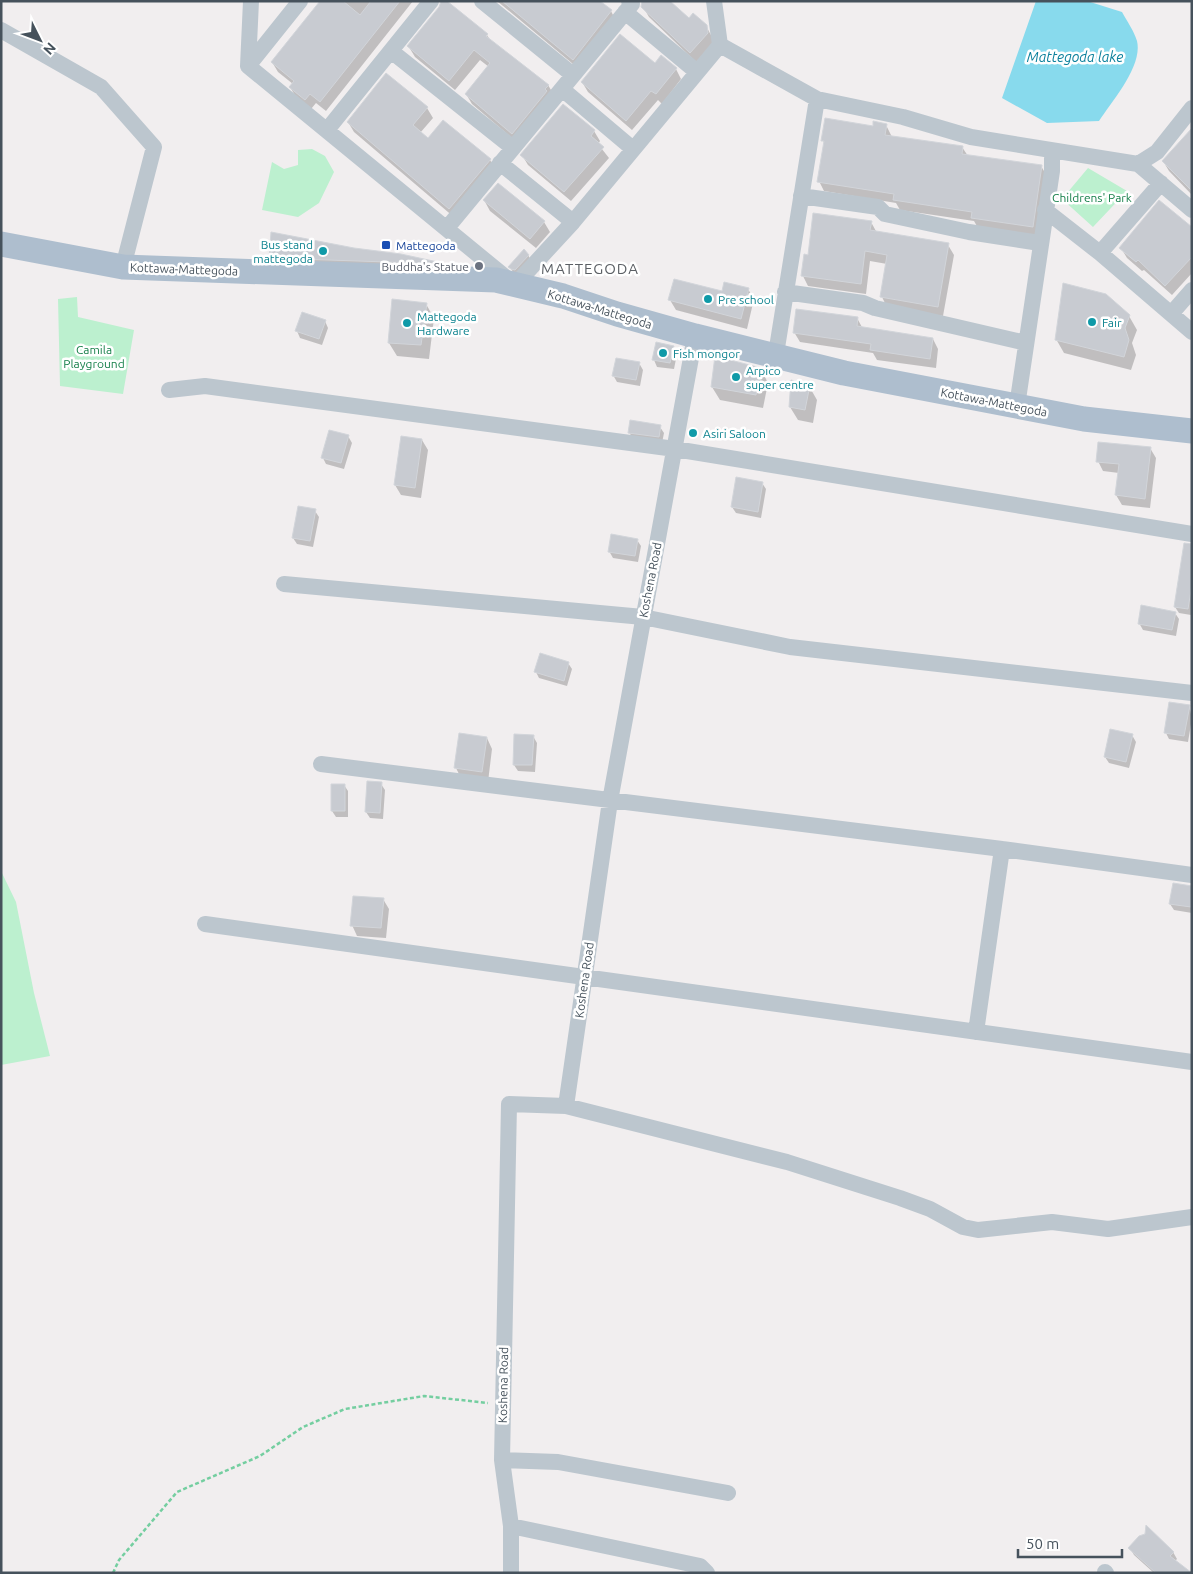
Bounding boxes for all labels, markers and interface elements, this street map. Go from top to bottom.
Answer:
north arrow [15,15,65,65]
text: N [40,39,59,58]
water label: Mattegoda lake [1027,49,1123,65]
park label: Childrens' Park [1052,191,1132,204]
place label: Bus stand mattegoda [253,238,313,265]
marker: Mattegoda [380,239,392,251]
place label: Mattegoda [396,239,456,252]
marker: Bus stand mattegoda [317,245,329,257]
place label: Buddha's Statue [381,260,469,273]
marker: Buddha's Statue [473,260,485,272]
district label: MATTEGODA [541,260,639,277]
street label: Kottawa-Mattegoda [130,261,238,277]
street label: Kottawa-Mattegoda [546,287,654,331]
marker: Pre school [702,293,714,305]
place label: Pre school [718,293,774,306]
place label: Mattegoda Hardware [417,310,477,337]
marker: Fair [1086,316,1098,328]
place label: Fair [1102,316,1122,329]
marker: Mattegoda Hardware [401,317,413,329]
park label: Camila Playground [63,343,125,370]
marker: Fish mongor [657,347,669,359]
place label: Fish mongor [673,347,740,360]
place label: Arpico super centre [746,364,814,391]
marker: Arpico super centre [730,371,742,383]
street label: Kottawa-Mattegoda [940,385,1048,419]
marker: Asiri Saloon [687,427,699,439]
place label: Asiri Saloon [703,427,766,440]
street label: Koshena Road [636,541,664,619]
street label: Koshena Road [572,941,596,1019]
street label: Koshena Road [496,1347,510,1423]
scale bar [1018,1526,1122,1558]
text: 50 m [1026,1535,1059,1552]

